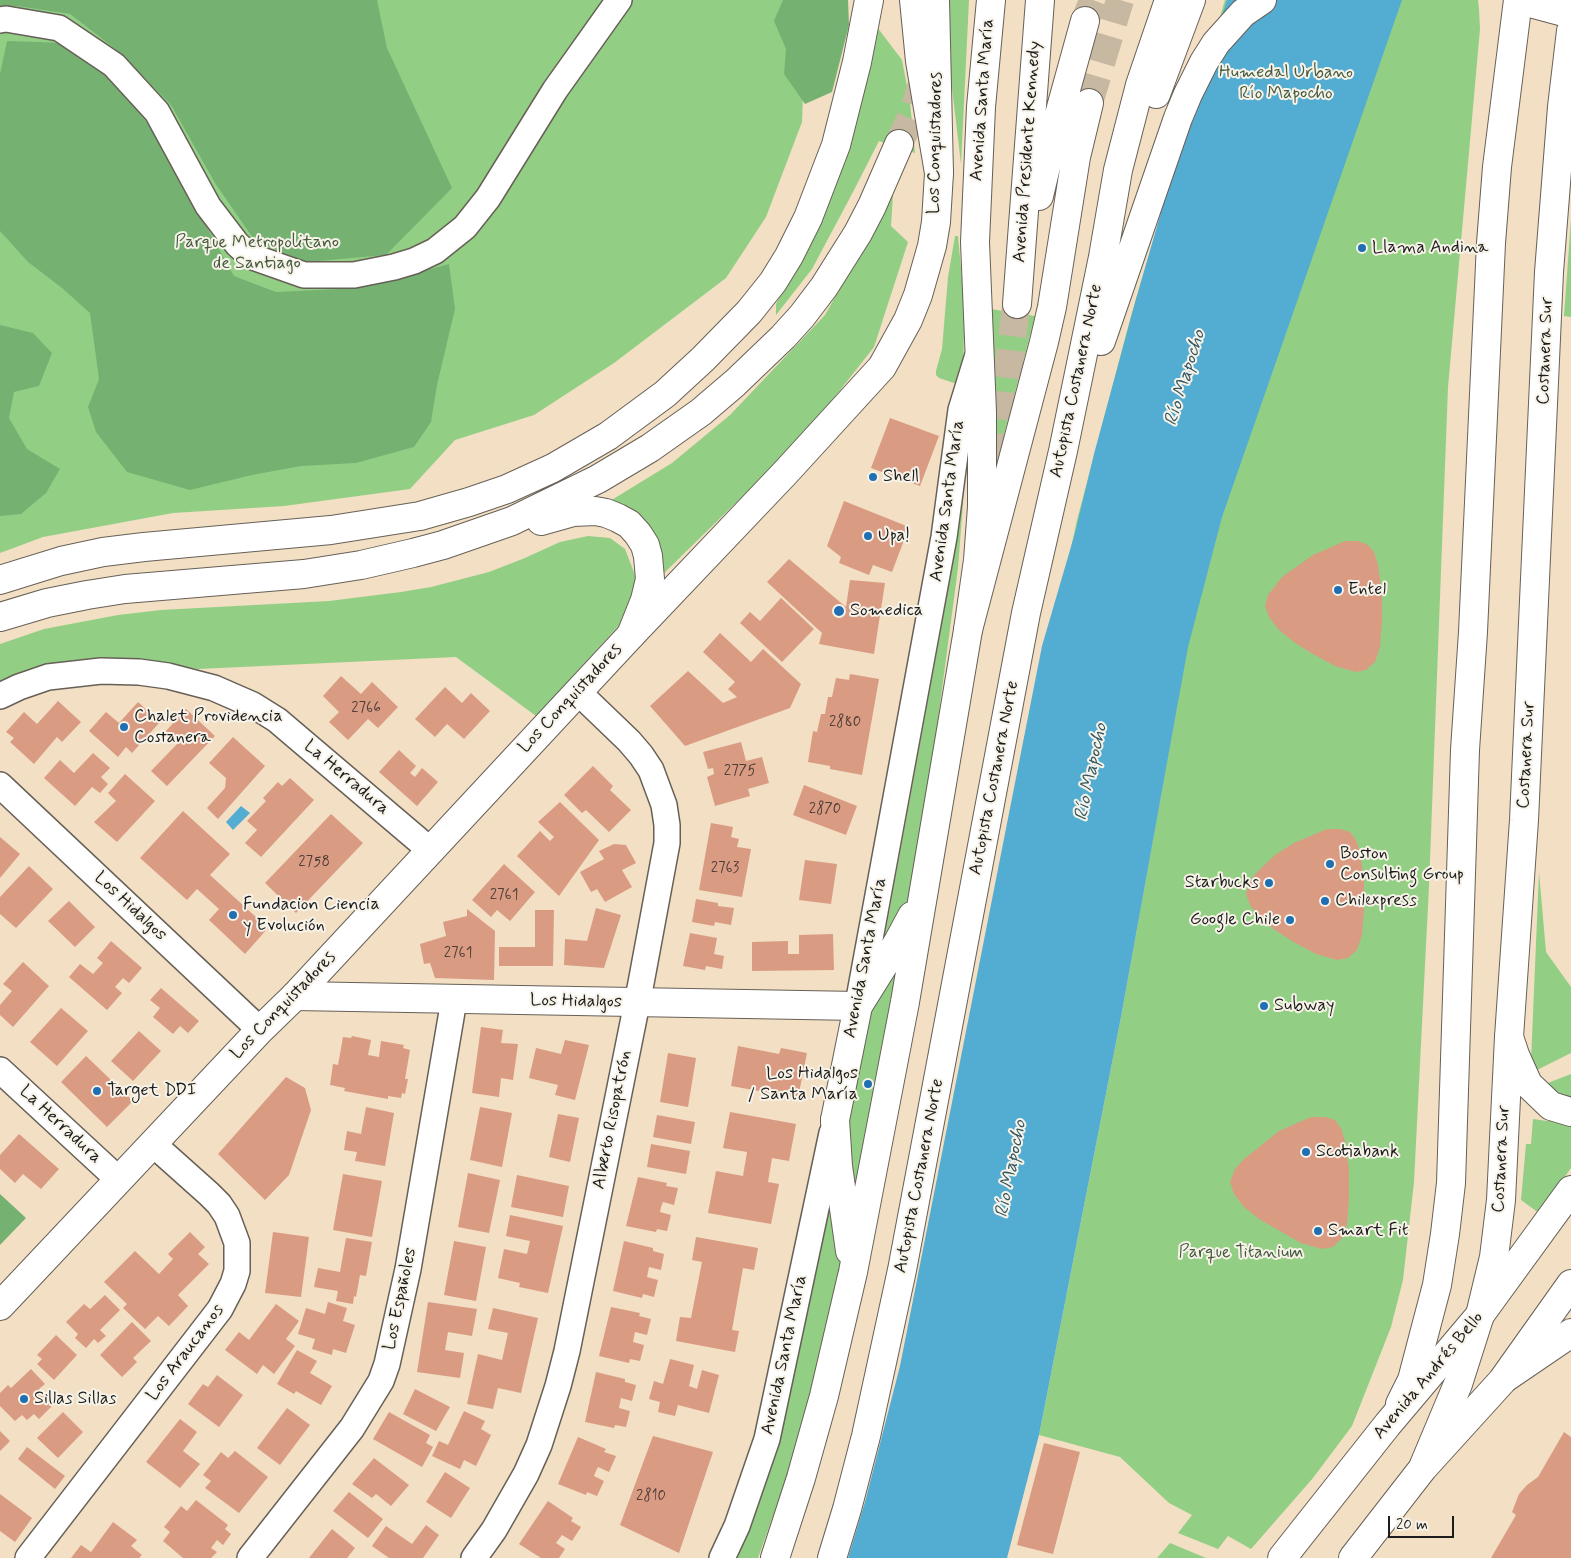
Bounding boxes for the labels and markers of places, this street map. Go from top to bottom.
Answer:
place label: Llama Andina [1372,237,1488,259]
marker: Llama Andina [1356,242,1368,254]
place label: Shell [883,466,919,488]
marker: Shell [867,471,879,483]
place label: Upa! [878,525,910,547]
marker: Upa! [862,530,874,542]
place label: Entel [1348,579,1386,601]
marker: Entel [1332,584,1344,596]
place label: Somedica [850,600,923,622]
marker: Somedica [832,604,846,618]
place label: Chalet Providencia Costanera [134,706,283,749]
marker: Chalet Providencia Costanera [118,721,130,733]
place label: Boston Consulting Group [1340,843,1464,886]
marker: Boston Consulting Group [1324,858,1336,870]
place label: Starbucks [1185,872,1259,894]
marker: Starbucks [1263,877,1275,889]
place label: Chilexpress [1335,890,1417,912]
place label: Fundacion Ciencia y Evolución [243,894,380,936]
marker: Chilexpress [1319,895,1331,907]
marker: Fundacion Ciencia y Evolución [227,909,239,921]
place label: Google Chile [1190,909,1280,931]
marker: Google Chile [1284,914,1296,926]
place label: Subway [1274,995,1335,1017]
marker: Subway [1258,1000,1270,1012]
place label: Los Hidalgos / Santa María [748,1063,858,1106]
marker: Los Hidalgos / Santa María [862,1078,874,1090]
place label: Target DDI [107,1080,197,1102]
marker: Target DDI [91,1085,103,1097]
place label: Scotiabank [1316,1141,1399,1163]
marker: Scotiabank [1300,1146,1312,1158]
place label: Smart Fit [1328,1220,1408,1242]
marker: Smart Fit [1312,1225,1324,1237]
place label: Sillas Sillas [34,1388,116,1410]
marker: Sillas Sillas [18,1393,30,1405]

